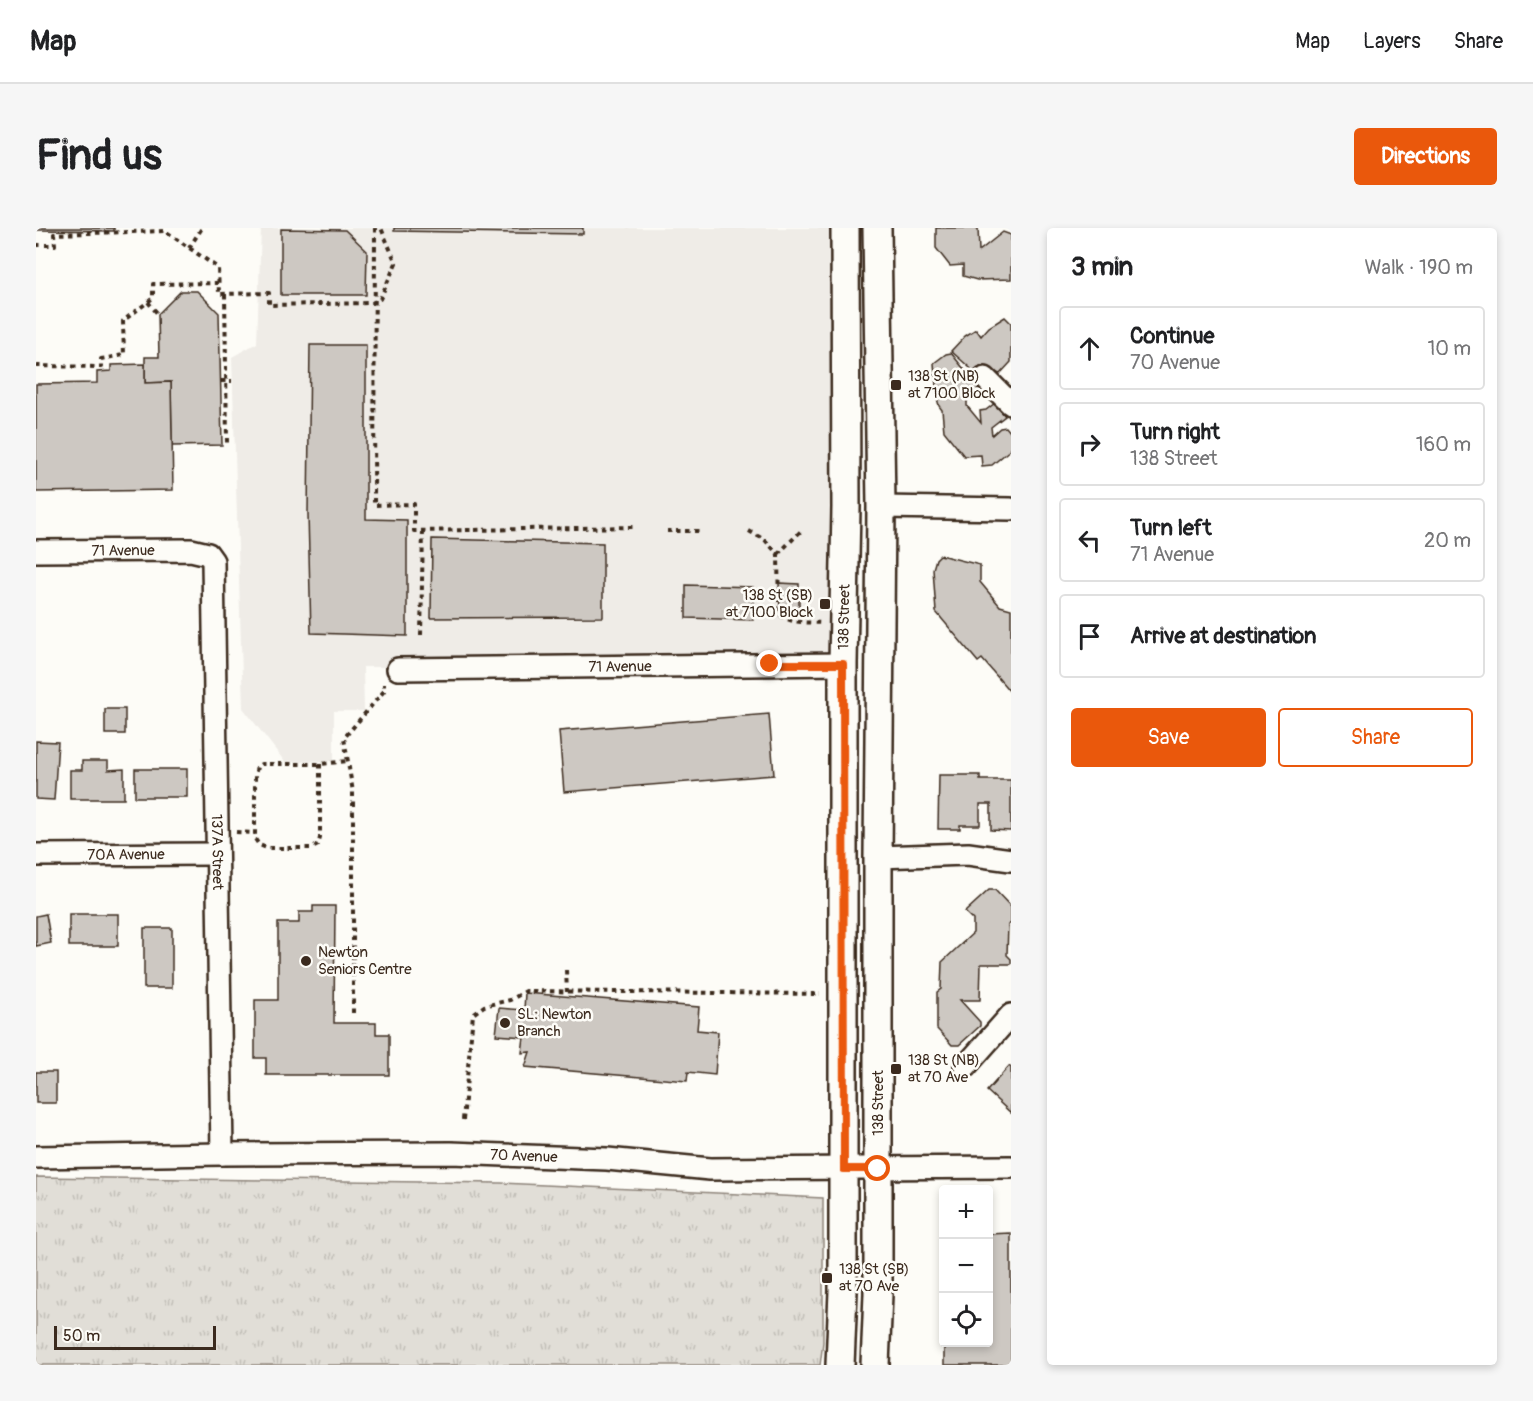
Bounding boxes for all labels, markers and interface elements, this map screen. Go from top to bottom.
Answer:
text: Map [30,24,76,59]
text: Map [1295,28,1330,55]
text: Layers [1363,28,1421,55]
text: Share [1454,28,1503,55]
button: Directions [1354,128,1497,185]
text: Find us [36,130,162,182]
text: 3 min [1071,251,1133,283]
text: Walk · 190 m [1365,255,1473,280]
text: Continue [1130,322,1214,350]
icon: ahead [1073,332,1106,365]
text: 10 m [1427,336,1471,361]
text: 70 Avenue [1130,350,1220,375]
place label: 138 St (NB) at 7100 Block [908,367,996,403]
marker: 138 St (NB) at 7100 Block [889,378,903,392]
text: Turn right [1130,418,1220,446]
icon: right [1073,428,1106,461]
text: 160 m [1416,432,1471,457]
text: 138 Street [1130,446,1218,471]
text: Turn left [1130,514,1212,542]
icon: left [1073,524,1106,557]
text: 20 m [1424,528,1471,553]
street label: 71 Avenue [91,541,155,561]
text: 71 Avenue [1130,542,1214,567]
street label: 138 Street [834,583,855,650]
place label: 138 St (SB) at 7100 Block [726,586,814,622]
marker: 138 St (SB) at 7100 Block [818,597,832,611]
icon: arrive [1073,620,1106,653]
text: Arrive at destination [1130,622,1316,650]
route end [756,650,782,676]
street label: 71 Avenue [588,657,652,677]
button: Save [1071,708,1266,767]
button: Share [1278,708,1473,767]
street label: 137A Street [207,814,227,891]
street label: 70A Avenue [87,845,165,865]
place label: Newton Seniors Centre [318,943,412,979]
marker: Newton Seniors Centre [299,954,313,968]
place label: SL: Newton Branch [517,1005,592,1041]
marker: SL: Newton Branch [498,1016,512,1030]
place label: 138 St (NB) at 70 Ave [908,1051,980,1087]
marker: 138 St (NB) at 70 Ave [889,1062,903,1076]
street label: 138 Street [869,1069,888,1136]
street label: 70 Avenue [490,1146,559,1167]
route start [864,1155,890,1181]
map controls [939,1185,993,1347]
button: + [939,1185,993,1239]
button: − [939,1239,993,1293]
place label: 138 St (SB) at 70 Ave [839,1260,909,1296]
marker: 138 St (SB) at 70 Ave [820,1271,834,1285]
button: locate [939,1293,993,1347]
scale bar [54,1323,216,1350]
text: 50 m [63,1326,100,1346]

